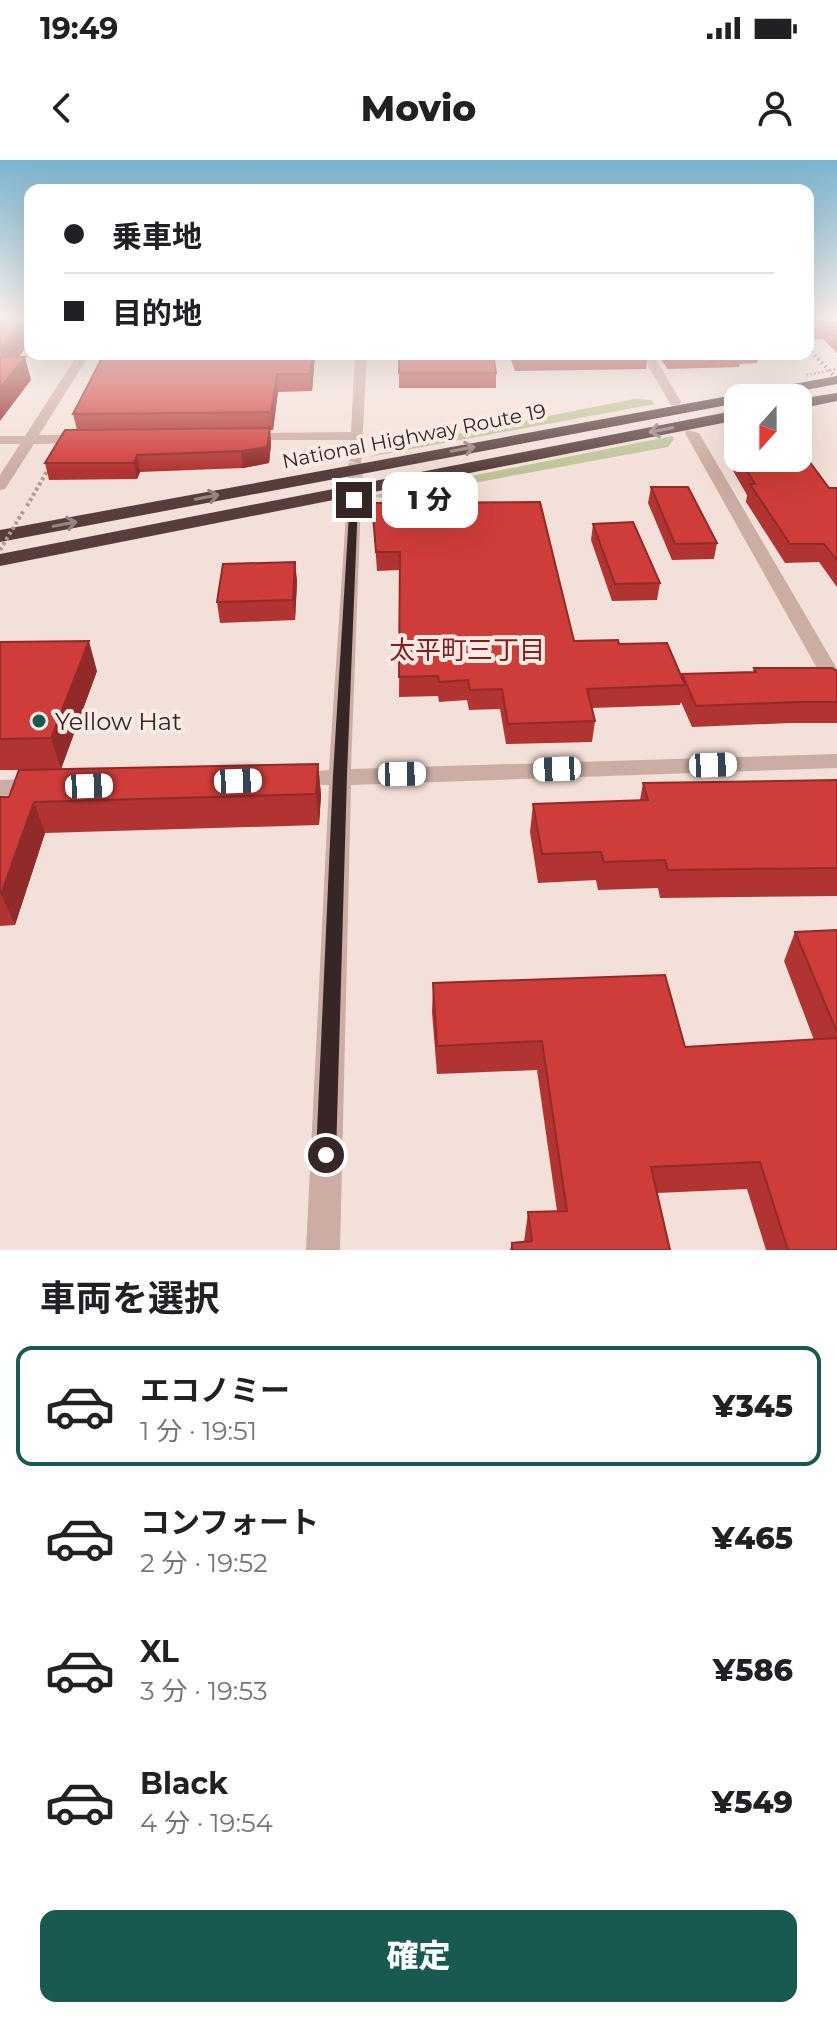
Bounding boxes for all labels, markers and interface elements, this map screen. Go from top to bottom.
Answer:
text: 19:49 [40,10,118,47]
icon: back [40,86,84,130]
text: Movio [361,86,476,130]
icon: person [753,86,797,130]
text: 乗車地 [112,218,202,255]
text: 目的地 [112,295,202,332]
north arrow [724,384,812,472]
map controls [724,384,812,472]
street label: National Highway Route 19 [280,399,548,473]
one-way arrow [649,423,675,438]
one-way arrow [450,441,475,456]
callout: 1 分 [382,472,478,528]
route end [336,482,372,518]
text: 1 分 [408,484,452,516]
one-way arrow [194,489,220,504]
one-way arrow [52,515,78,530]
district label: 太平町三丁目 [389,634,545,666]
place label: Yellow Hat [55,707,182,736]
marker: Yellow Hat [30,712,48,730]
car [689,752,737,778]
car [533,756,581,782]
car [378,762,426,786]
car [214,768,262,794]
car [65,773,113,799]
route start [308,1137,344,1173]
text: 車両を選択 [40,1276,220,1320]
icon: car [44,1370,116,1442]
text: エコノミー [140,1372,290,1409]
text: ¥345 [713,1388,793,1425]
text: 1 分 · 19:51 [140,1415,257,1447]
icon: car [44,1502,116,1574]
text: コンフォート [140,1504,319,1541]
text: ¥465 [712,1520,793,1557]
text: 2 分 · 19:52 [140,1547,268,1579]
text: XL [140,1633,179,1670]
icon: car [44,1634,116,1706]
text: ¥586 [713,1652,793,1689]
text: 3 分 · 19:53 [140,1675,268,1707]
text: Black [140,1765,228,1802]
icon: car [44,1766,116,1838]
text: ¥549 [712,1784,793,1821]
text: 4 分 · 19:54 [140,1807,273,1839]
button: 確定 [40,1910,797,2002]

